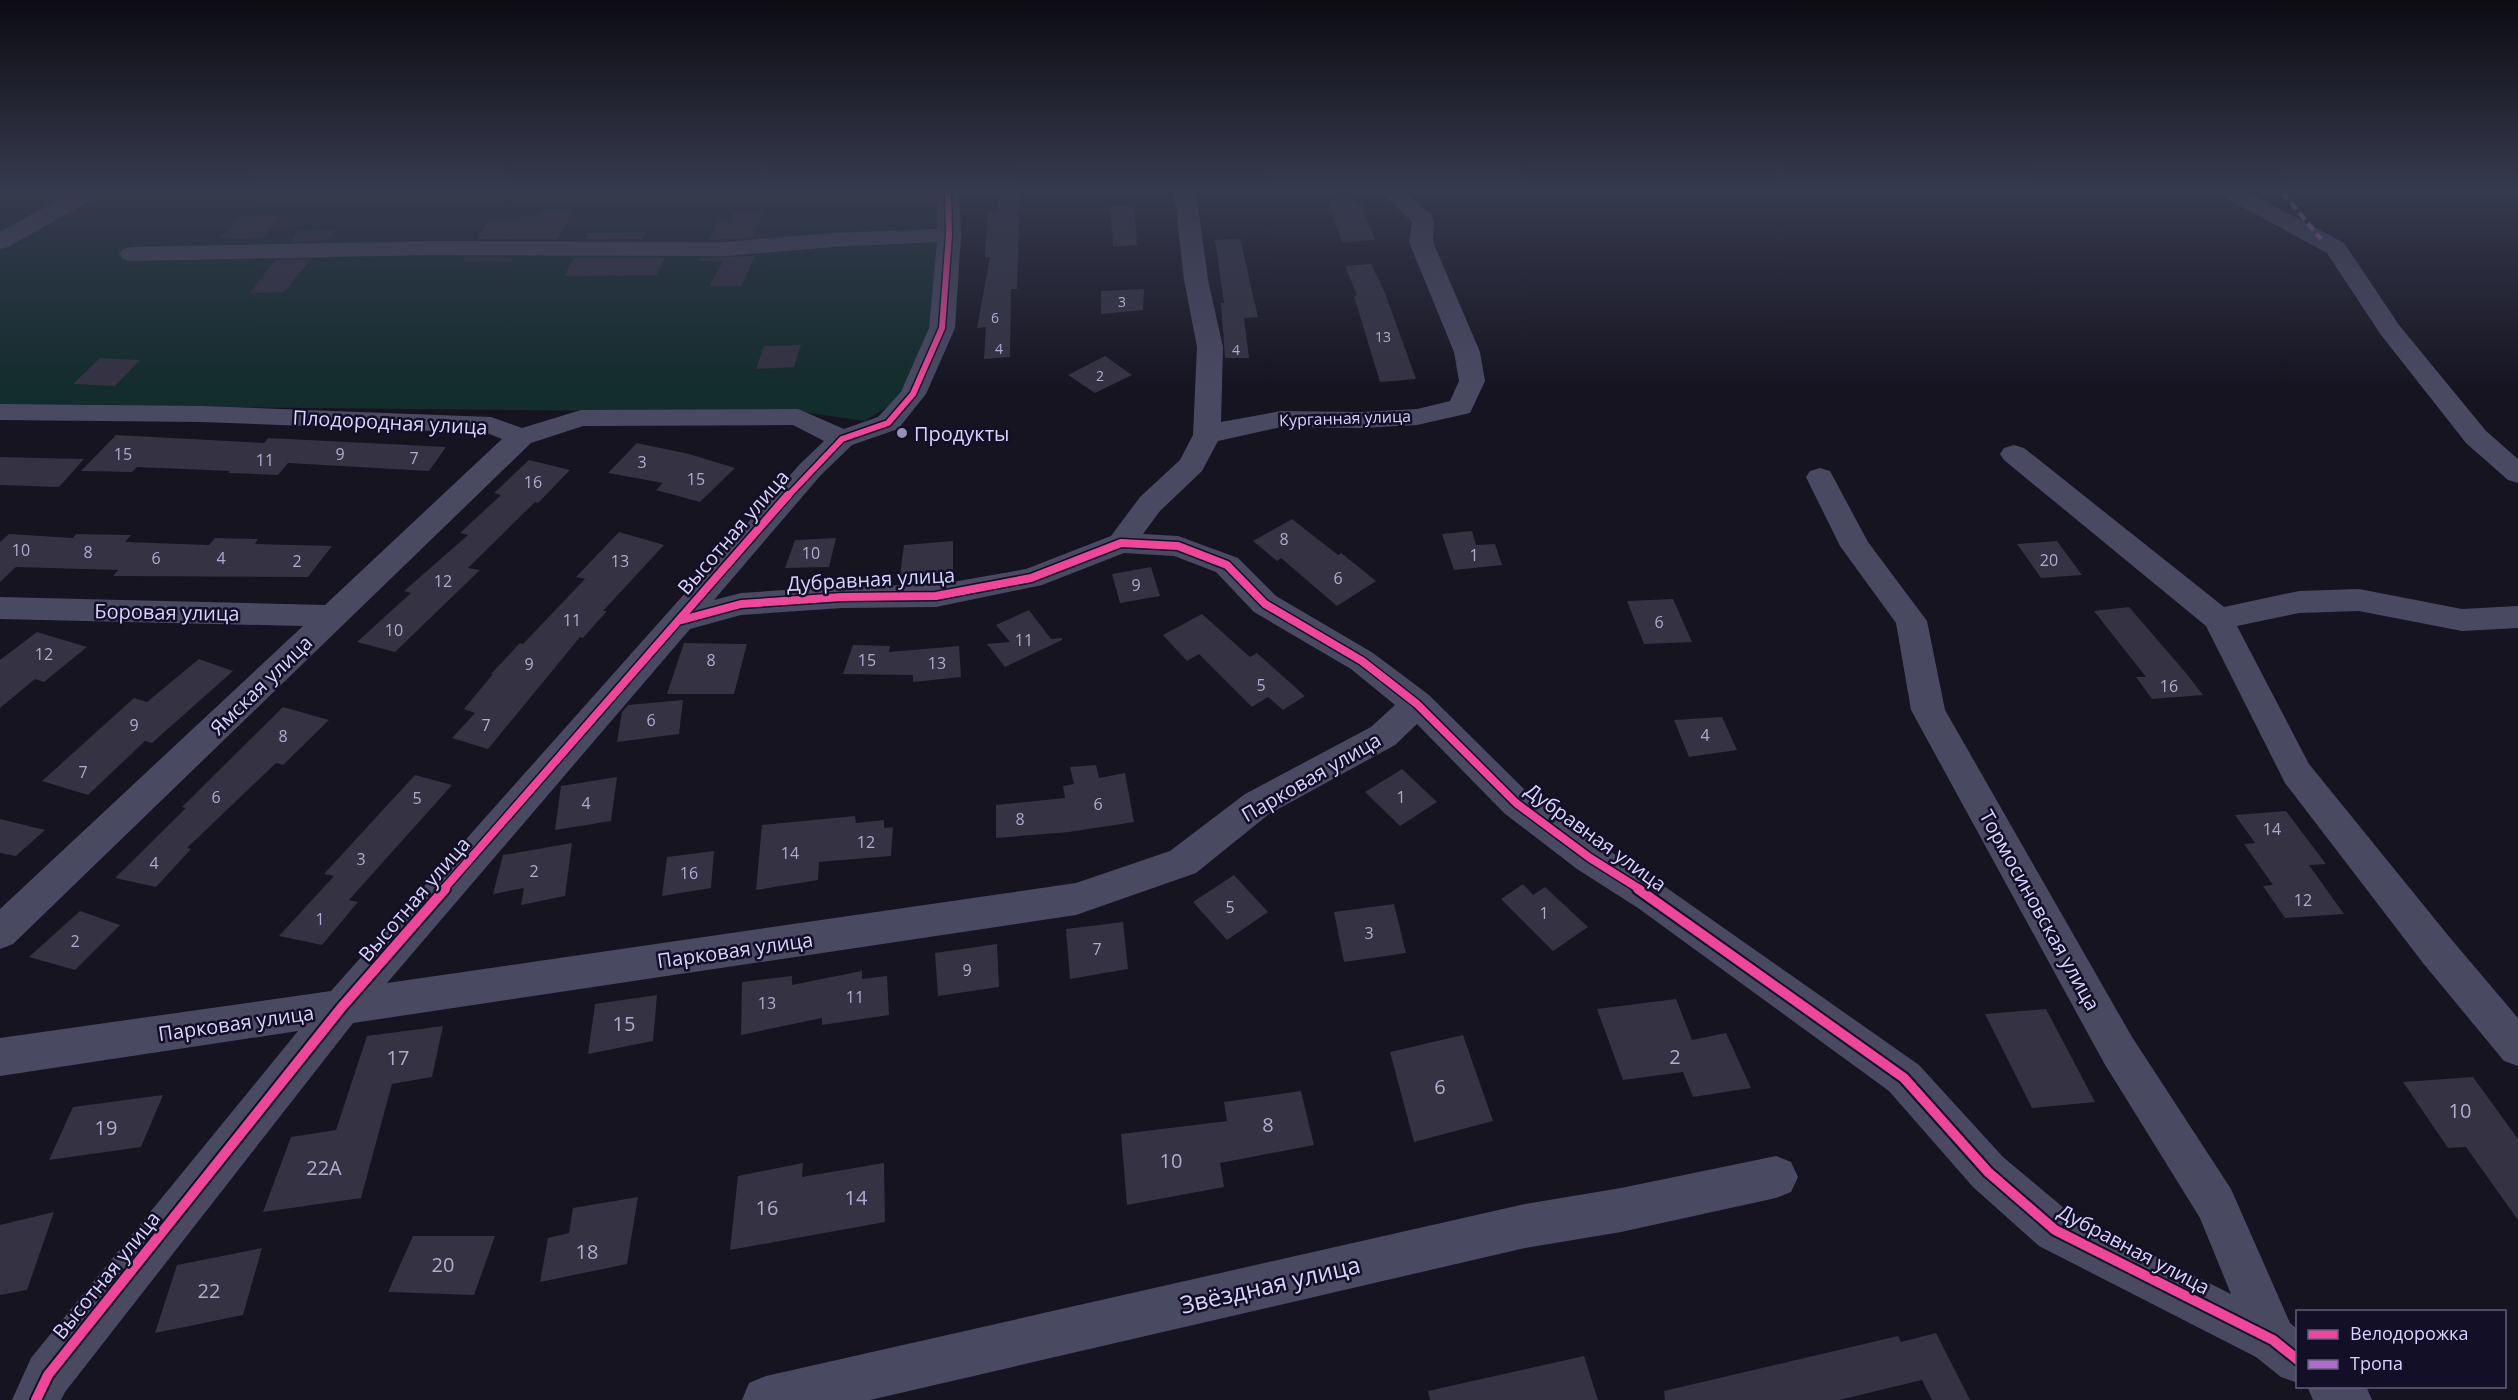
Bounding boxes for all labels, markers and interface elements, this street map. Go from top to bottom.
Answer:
house number: 3 [1118,292,1126,311]
house number: 6 [991,308,999,327]
house number: 13 [1375,327,1391,346]
house number: 4 [995,339,1003,358]
house number: 4 [1232,340,1240,359]
house number: 2 [1096,366,1104,385]
street label: Плодородная улица [292,403,488,441]
street label: Курганная улица [1279,405,1411,431]
place label: Продукты [914,420,1009,447]
marker: Продукты [895,426,909,440]
house number: 15 [114,443,132,465]
house number: 9 [335,443,345,465]
house number: 7 [409,447,419,469]
house number: 11 [256,449,274,471]
house number: 3 [637,451,647,473]
street label: Высотная улица [671,464,795,600]
house number: 15 [687,468,705,490]
house number: 16 [524,471,542,493]
house number: 8 [1279,528,1289,550]
house number: 10 [12,539,30,561]
house number: 8 [83,541,93,563]
house number: 10 [802,542,820,564]
house number: 1 [1469,544,1479,566]
house number: 6 [151,547,161,569]
house number: 4 [216,547,226,569]
house number: 20 [2040,549,2058,571]
house number: 2 [292,550,302,572]
house number: 13 [611,550,629,572]
street label: Дубравная улица [786,561,956,597]
house number: 6 [1333,567,1343,589]
house number: 12 [434,570,452,592]
house number: 9 [1131,574,1141,596]
street label: Боровая улица [94,597,240,627]
house number: 11 [563,609,581,631]
house number: 6 [1654,611,1664,633]
house number: 10 [385,619,403,641]
street label: Ямская улица [204,629,318,741]
house number: 11 [1015,629,1033,651]
house number: 12 [35,643,53,665]
house number: 8 [706,649,716,671]
house number: 15 [858,649,876,671]
house number: 13 [928,652,946,674]
house number: 9 [524,653,534,675]
house number: 5 [1256,674,1266,696]
house number: 16 [2160,675,2178,697]
house number: 6 [646,709,656,731]
house number: 9 [129,714,139,736]
house number: 7 [481,714,491,736]
house number: 4 [1700,724,1710,746]
house number: 8 [278,725,288,747]
street label: Парковая улица [1236,726,1386,828]
house number: 7 [78,761,88,783]
street label: Дубравная улица [1520,777,1672,897]
house number: 6 [211,786,221,808]
house number: 1 [1396,786,1406,808]
house number: 5 [412,787,422,809]
house number: 4 [581,792,591,814]
house number: 6 [1093,793,1103,815]
street label: Тормосиновская улица [1974,805,2106,1015]
house number: 8 [1015,808,1025,830]
house number: 14 [2263,818,2281,840]
street label: Высотная улица [352,831,476,967]
house number: 12 [857,831,875,853]
house number: 14 [781,842,799,864]
house number: 3 [356,848,366,870]
house number: 4 [149,852,159,874]
house number: 2 [529,860,539,882]
house number: 16 [680,862,698,884]
house number: 12 [2294,889,2312,911]
house number: 5 [1225,896,1235,918]
house number: 1 [1539,902,1549,924]
house number: 1 [315,908,325,930]
house number: 3 [1364,922,1374,944]
street label: Парковая улица [655,926,815,974]
house number: 2 [70,930,80,952]
house number: 7 [1092,938,1102,960]
house number: 9 [962,959,972,981]
house number: 11 [846,986,864,1008]
house number: 13 [758,992,776,1014]
street label: Парковая улица [156,999,316,1047]
house number: 15 [613,1010,635,1037]
house number: 2 [1669,1043,1681,1070]
house number: 17 [387,1044,409,1071]
house number: 6 [1434,1073,1446,1100]
house number: 10 [2449,1097,2471,1124]
house number: 8 [1262,1111,1274,1138]
house number: 19 [95,1114,117,1141]
house number: 10 [1160,1147,1182,1174]
house number: 22А [306,1154,342,1181]
house number: 14 [845,1184,868,1211]
house number: 16 [756,1194,778,1221]
street label: Дубравная улица [2053,1198,2215,1300]
street label: Высотная улица [46,1205,166,1345]
house number: 18 [576,1238,598,1265]
street label: Звёздная улица [1177,1247,1363,1321]
house number: 20 [432,1251,454,1278]
house number: 22 [198,1277,220,1304]
legend [2296,1310,2506,1388]
text: Велодорожка [2350,1321,2468,1345]
text: Тропа [2350,1351,2403,1375]

